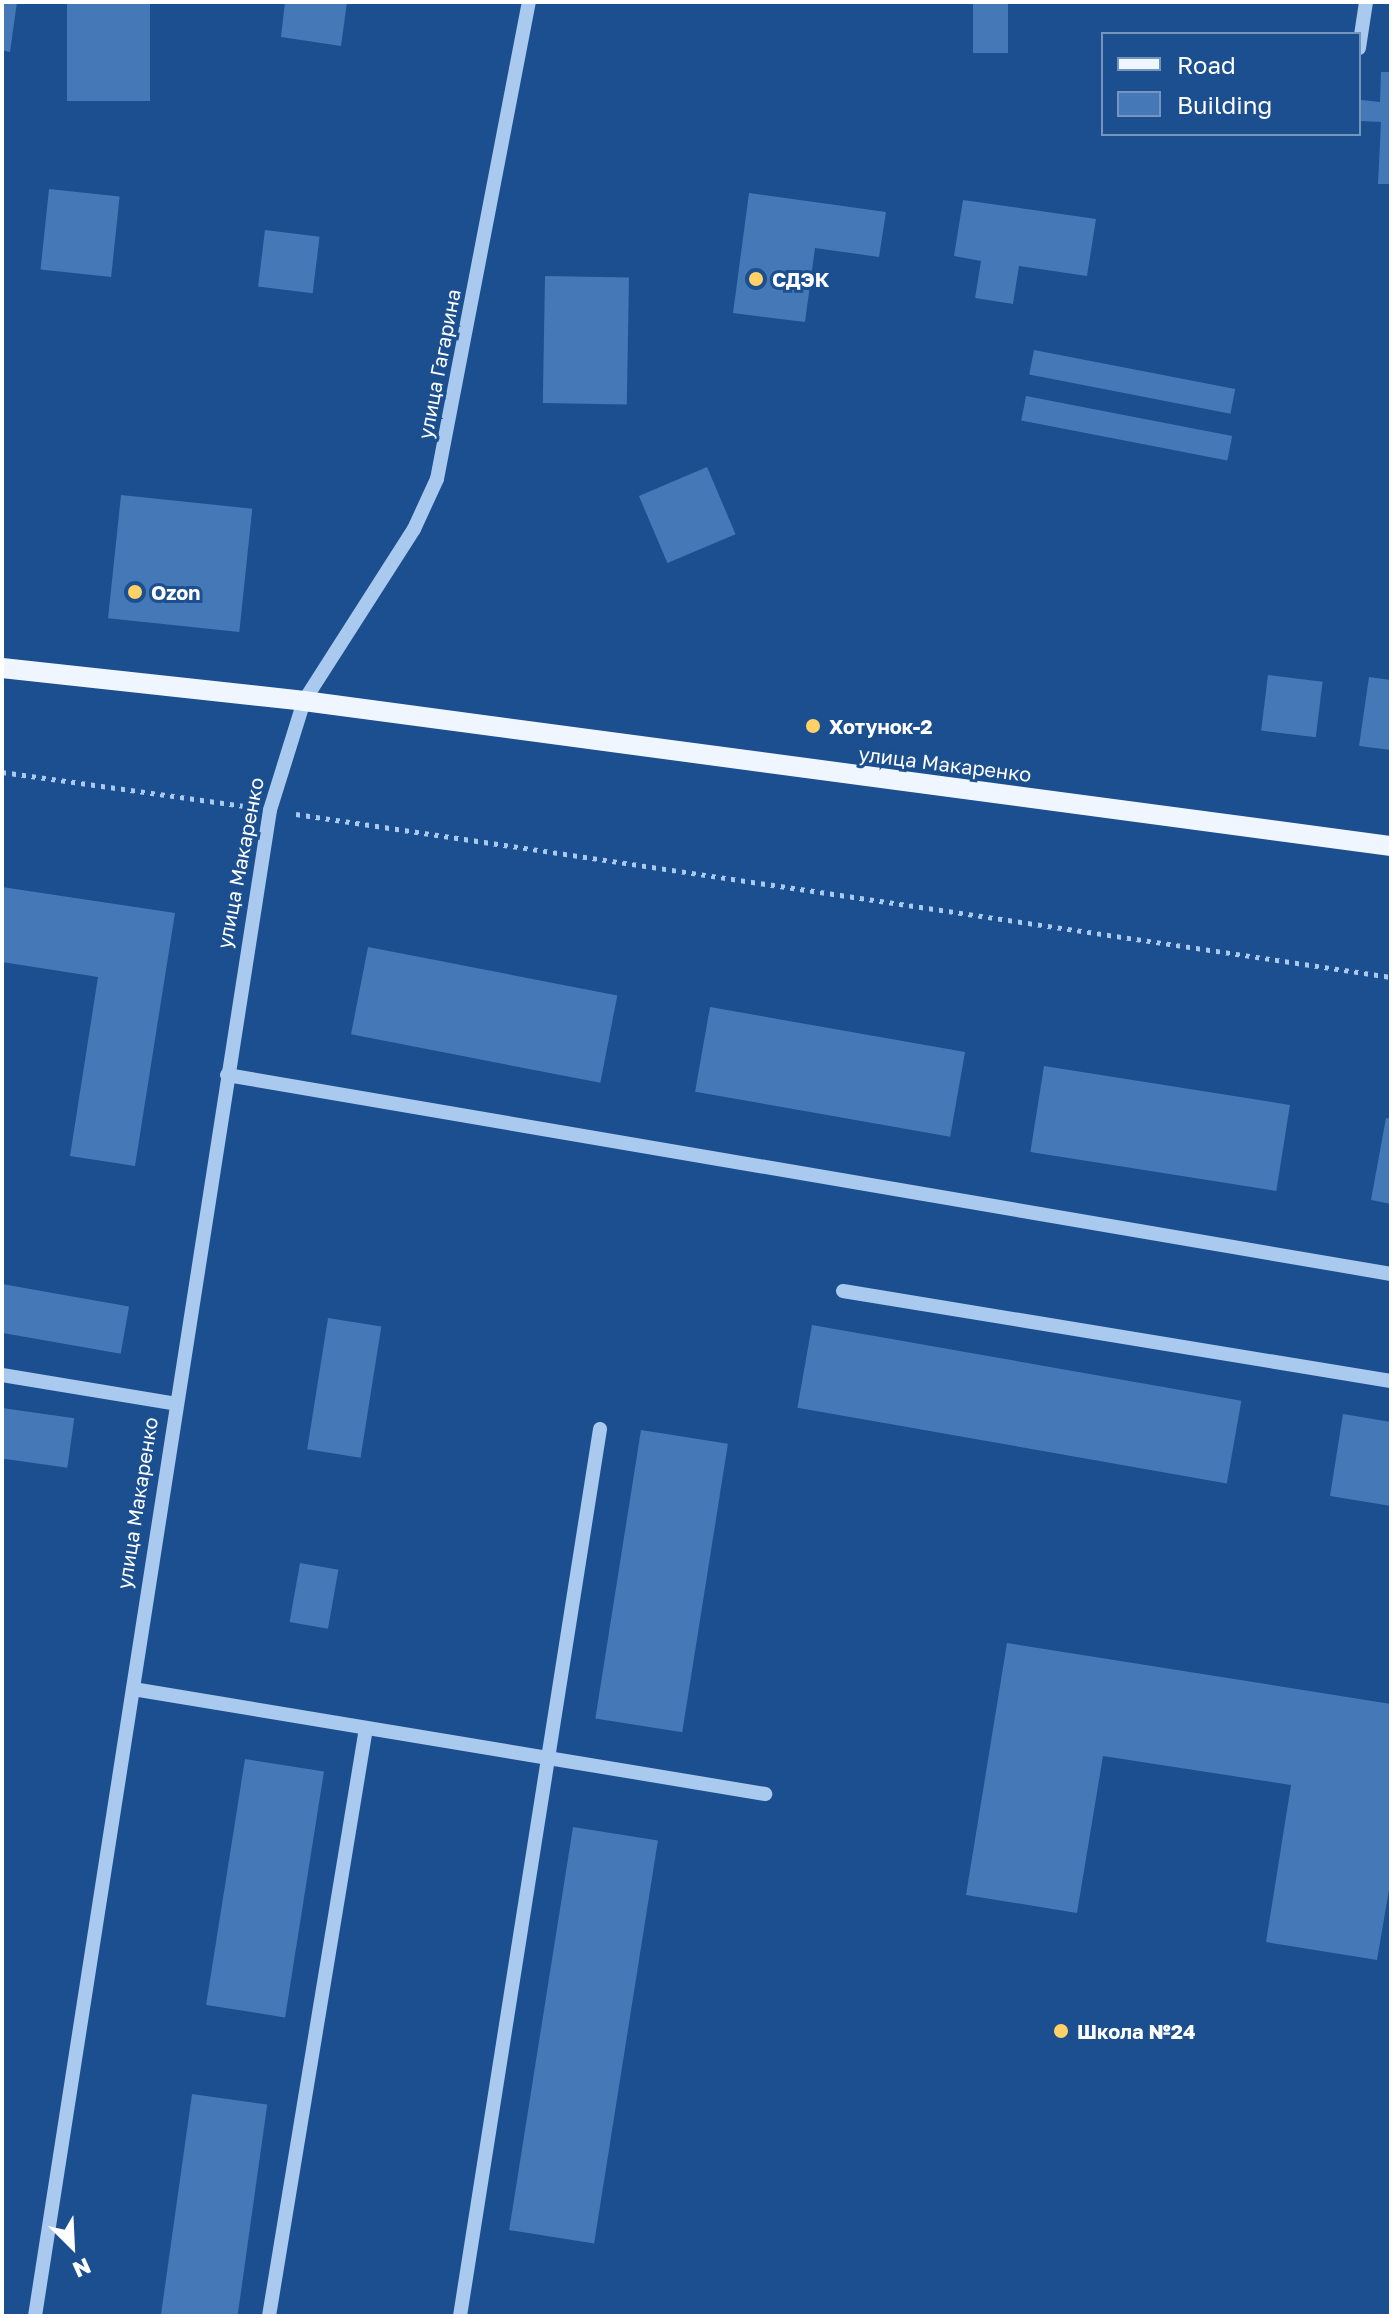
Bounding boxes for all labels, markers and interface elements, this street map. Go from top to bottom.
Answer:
legend [1101,32,1361,136]
text: Road [1177,50,1236,79]
text: Building [1177,90,1272,119]
place label: СДЭК [772,267,829,291]
marker: СДЭК [747,270,765,288]
street label: улица Гагарина [413,287,465,441]
place label: Ozon [151,580,200,604]
marker: Ozon [126,583,144,601]
place label: Хотунок-2 [829,714,933,738]
marker: Хотунок-2 [804,717,822,735]
street label: улица Макаренко [857,741,1033,787]
street label: улица Макаренко [212,775,268,951]
street label: улица Макаренко [112,1415,162,1591]
place label: Школа №24 [1077,2019,1195,2043]
marker: Школа №24 [1052,2022,1070,2040]
north arrow [32,2206,112,2286]
text: N [69,2253,95,2284]

